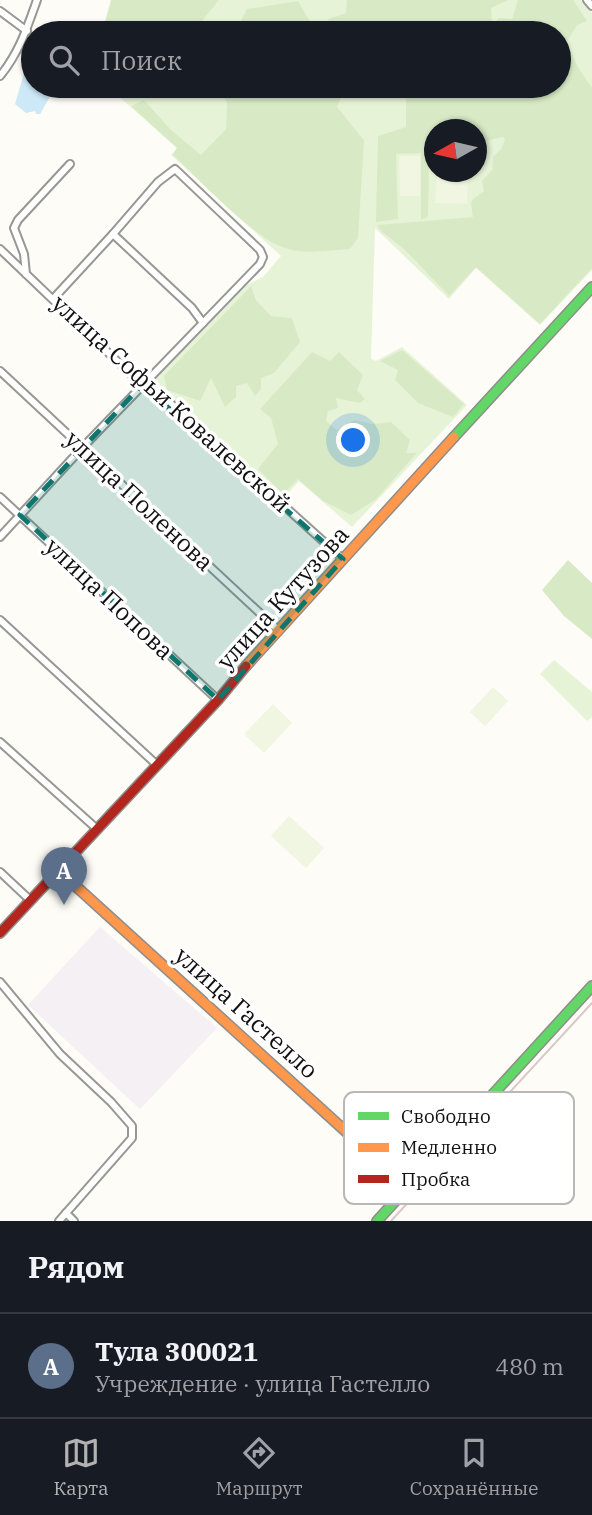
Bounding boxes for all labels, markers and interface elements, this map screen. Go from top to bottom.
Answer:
search box [21,21,571,98]
icon: search [45,41,83,79]
text: Поиск [101,43,182,77]
north arrow [424,119,487,182]
street label: улица Софьи Ковалевской [45,287,298,519]
street label: улица Поленова [58,423,221,578]
your location [336,423,370,457]
street label: улица Кутузова [209,519,355,676]
street label: улица Попова [38,530,181,666]
pin: A [41,847,87,905]
street label: улица Гастелло [168,939,325,1085]
legend [344,1092,574,1204]
text: Свободно [401,1104,491,1128]
text: Медленно [401,1135,497,1159]
text: Пробка [401,1167,470,1191]
text: Рядом [28,1247,124,1286]
text: Тула 300021 [95,1334,258,1368]
text: A [43,1351,59,1381]
text: 480 m [495,1351,564,1381]
text: Учреждение · улица Гастелло [95,1368,430,1398]
tab: Карта [54,1434,109,1500]
tab: Маршрут [216,1434,303,1500]
tab: Сохранённые [410,1434,538,1500]

